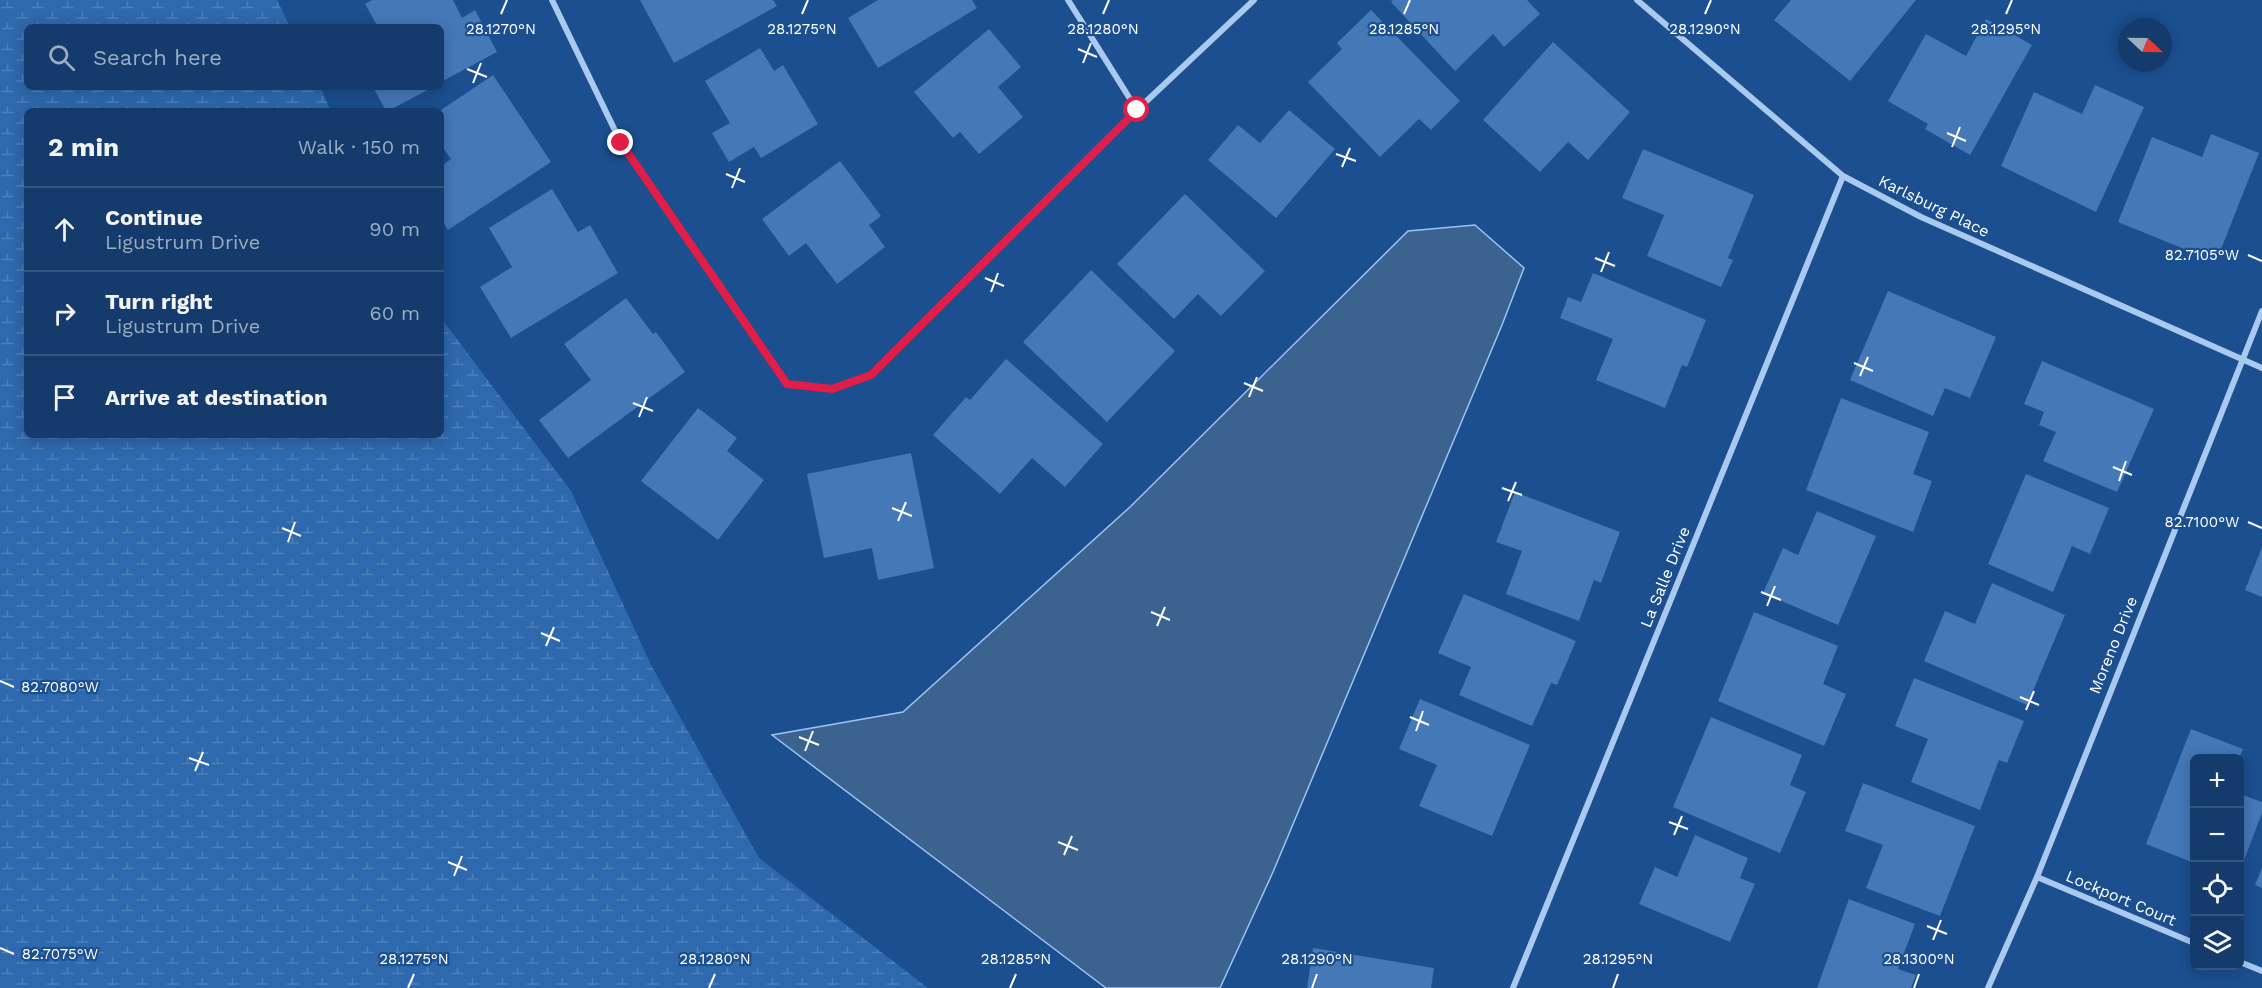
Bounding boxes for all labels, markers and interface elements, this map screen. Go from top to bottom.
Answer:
north arrow [2118,18,2172,72]
text: 28.1270°N [466,20,536,38]
text: 28.1275°N [767,20,837,38]
text: 28.1280°N [1067,20,1139,38]
text: 28.1285°N [1369,20,1439,38]
text: 28.1290°N [1669,20,1741,38]
text: 28.1295°N [1971,20,2041,38]
search box [24,24,444,90]
icon: search [45,41,78,74]
text: Search here [93,45,222,70]
route start [1123,96,1149,122]
route end [607,129,633,155]
text: 2 min [48,132,119,162]
text: Walk · 150 m [298,135,420,159]
street label: Karlsburg Place [1875,171,1993,241]
text: Continue [105,205,203,230]
icon: ahead [48,213,81,246]
text: 90 m [369,217,420,241]
text: Ligustrum Drive [105,230,260,254]
text: 82.7105°W [2165,246,2239,264]
text: Turn right [105,289,212,314]
icon: right [48,297,81,330]
text: 60 m [370,301,420,325]
text: Ligustrum Drive [105,314,260,338]
icon: arrive [48,381,81,414]
text: Arrive at destination [105,385,328,410]
text: 82.7100°W [2165,513,2239,531]
street label: La Salle Drive [1636,524,1694,630]
street label: Moreno Drive [2085,594,2141,696]
text: 82.7080°W [21,678,99,696]
map controls [2190,754,2244,970]
button: + [2190,754,2244,808]
button: − [2190,808,2244,862]
button: locate [2190,862,2244,916]
street label: Lockport Court [2063,866,2179,930]
button: layers [2190,916,2244,970]
text: 82.7075°W [22,945,98,963]
text: 28.1275°N [379,950,449,968]
text: 28.1280°N [679,950,751,968]
text: 28.1285°N [981,950,1051,968]
text: 28.1290°N [1281,950,1353,968]
text: 28.1295°N [1583,950,1653,968]
text: 28.1300°N [1883,950,1955,968]

